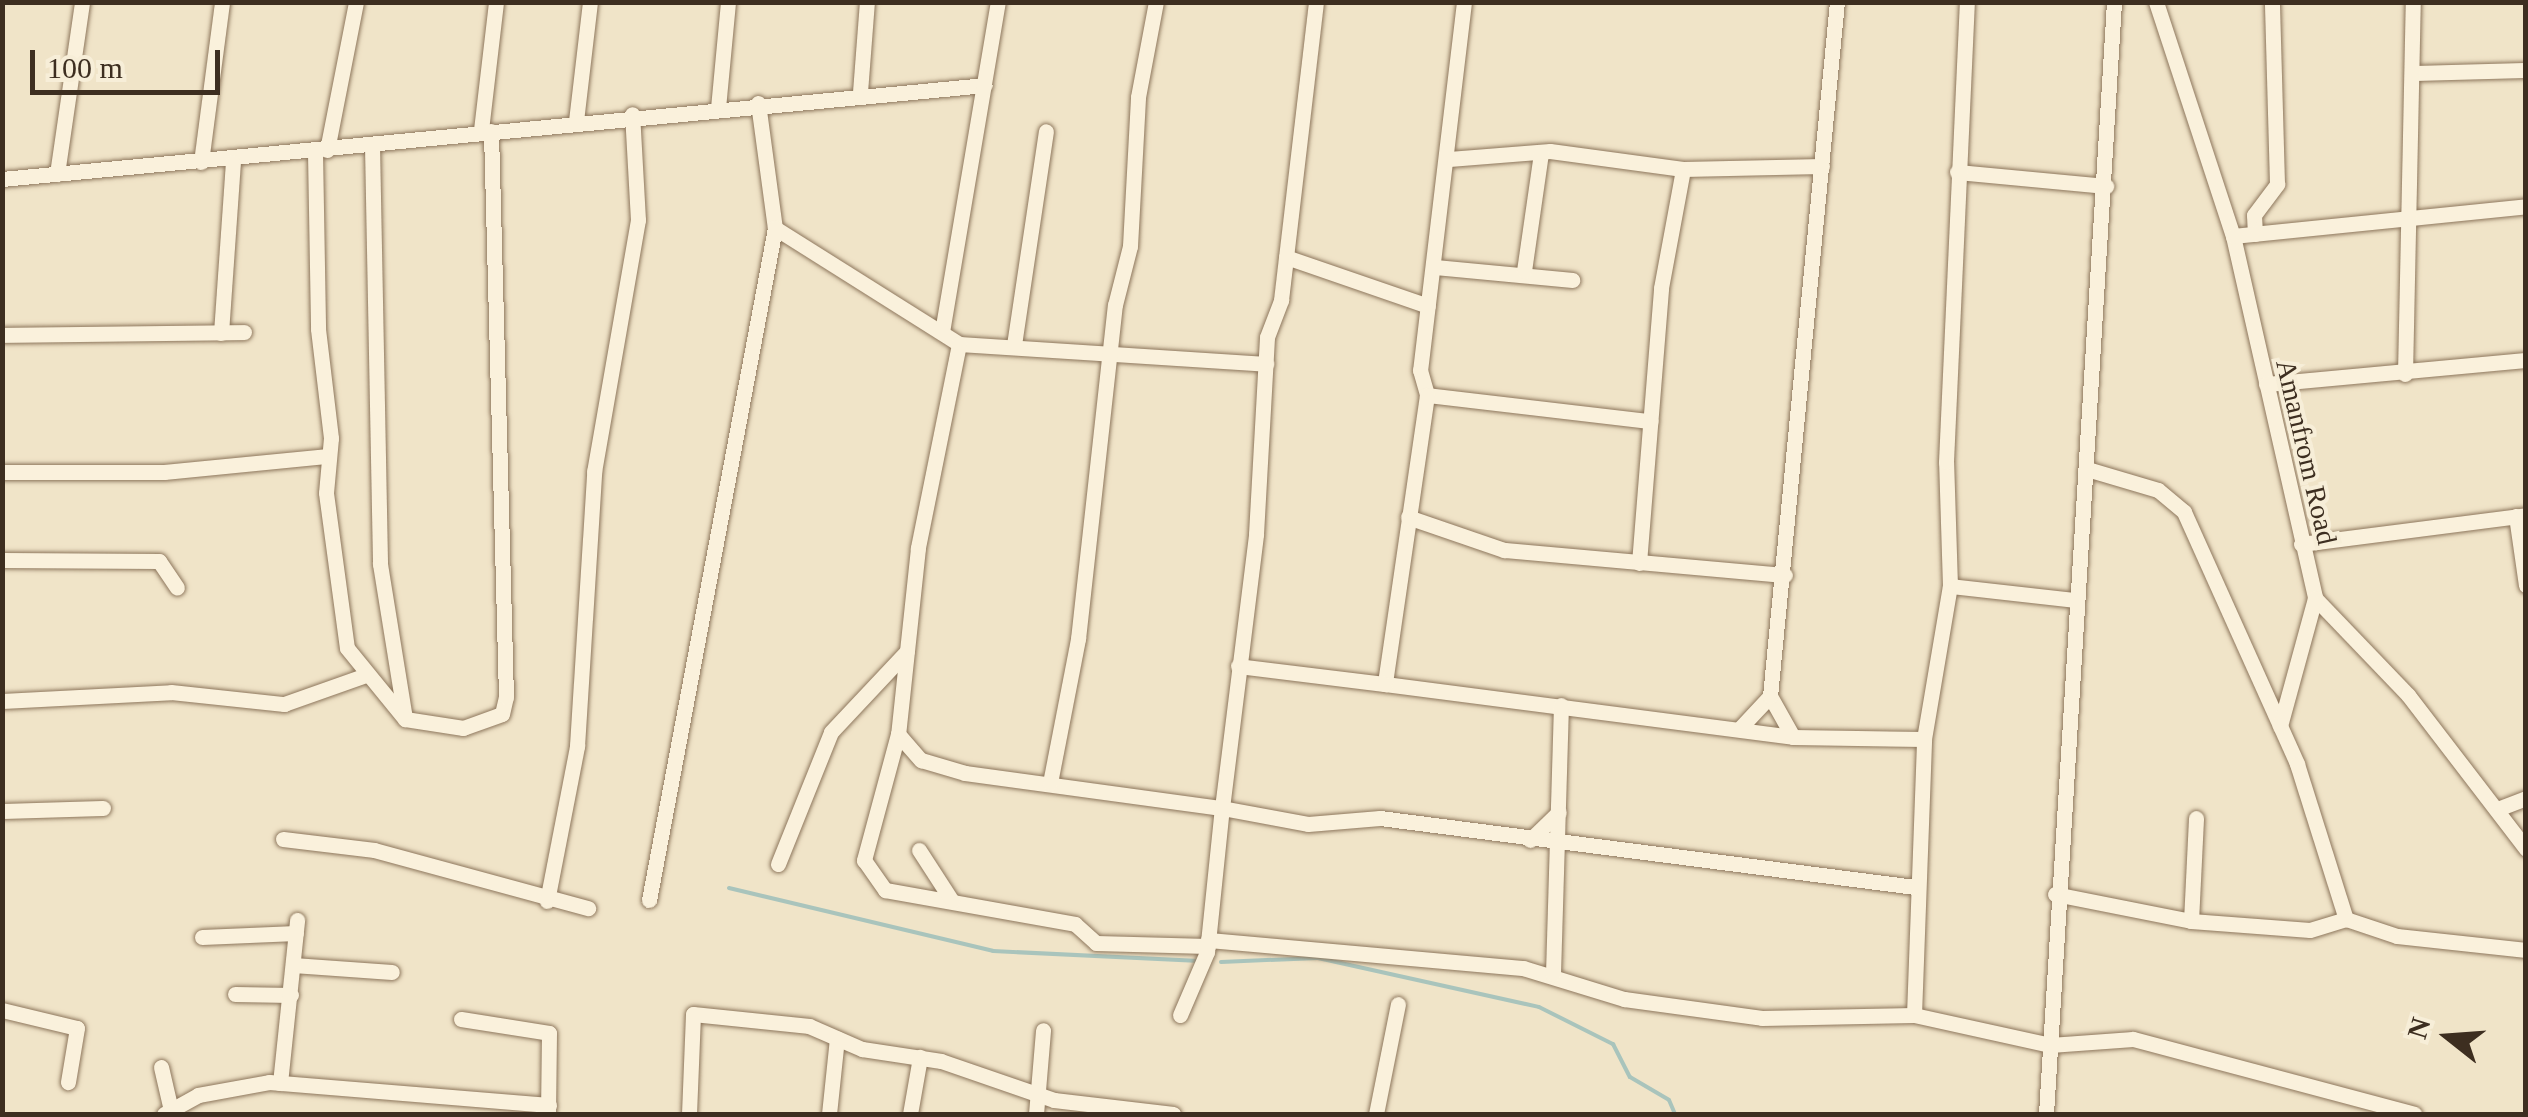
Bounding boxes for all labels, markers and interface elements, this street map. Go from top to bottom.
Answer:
scale bar [35,30,225,92]
text: 100 m [47,51,123,84]
street label: Amanfrom Road [2268,356,2344,548]
north arrow [2398,987,2498,1087]
text: N [2401,1014,2437,1042]

